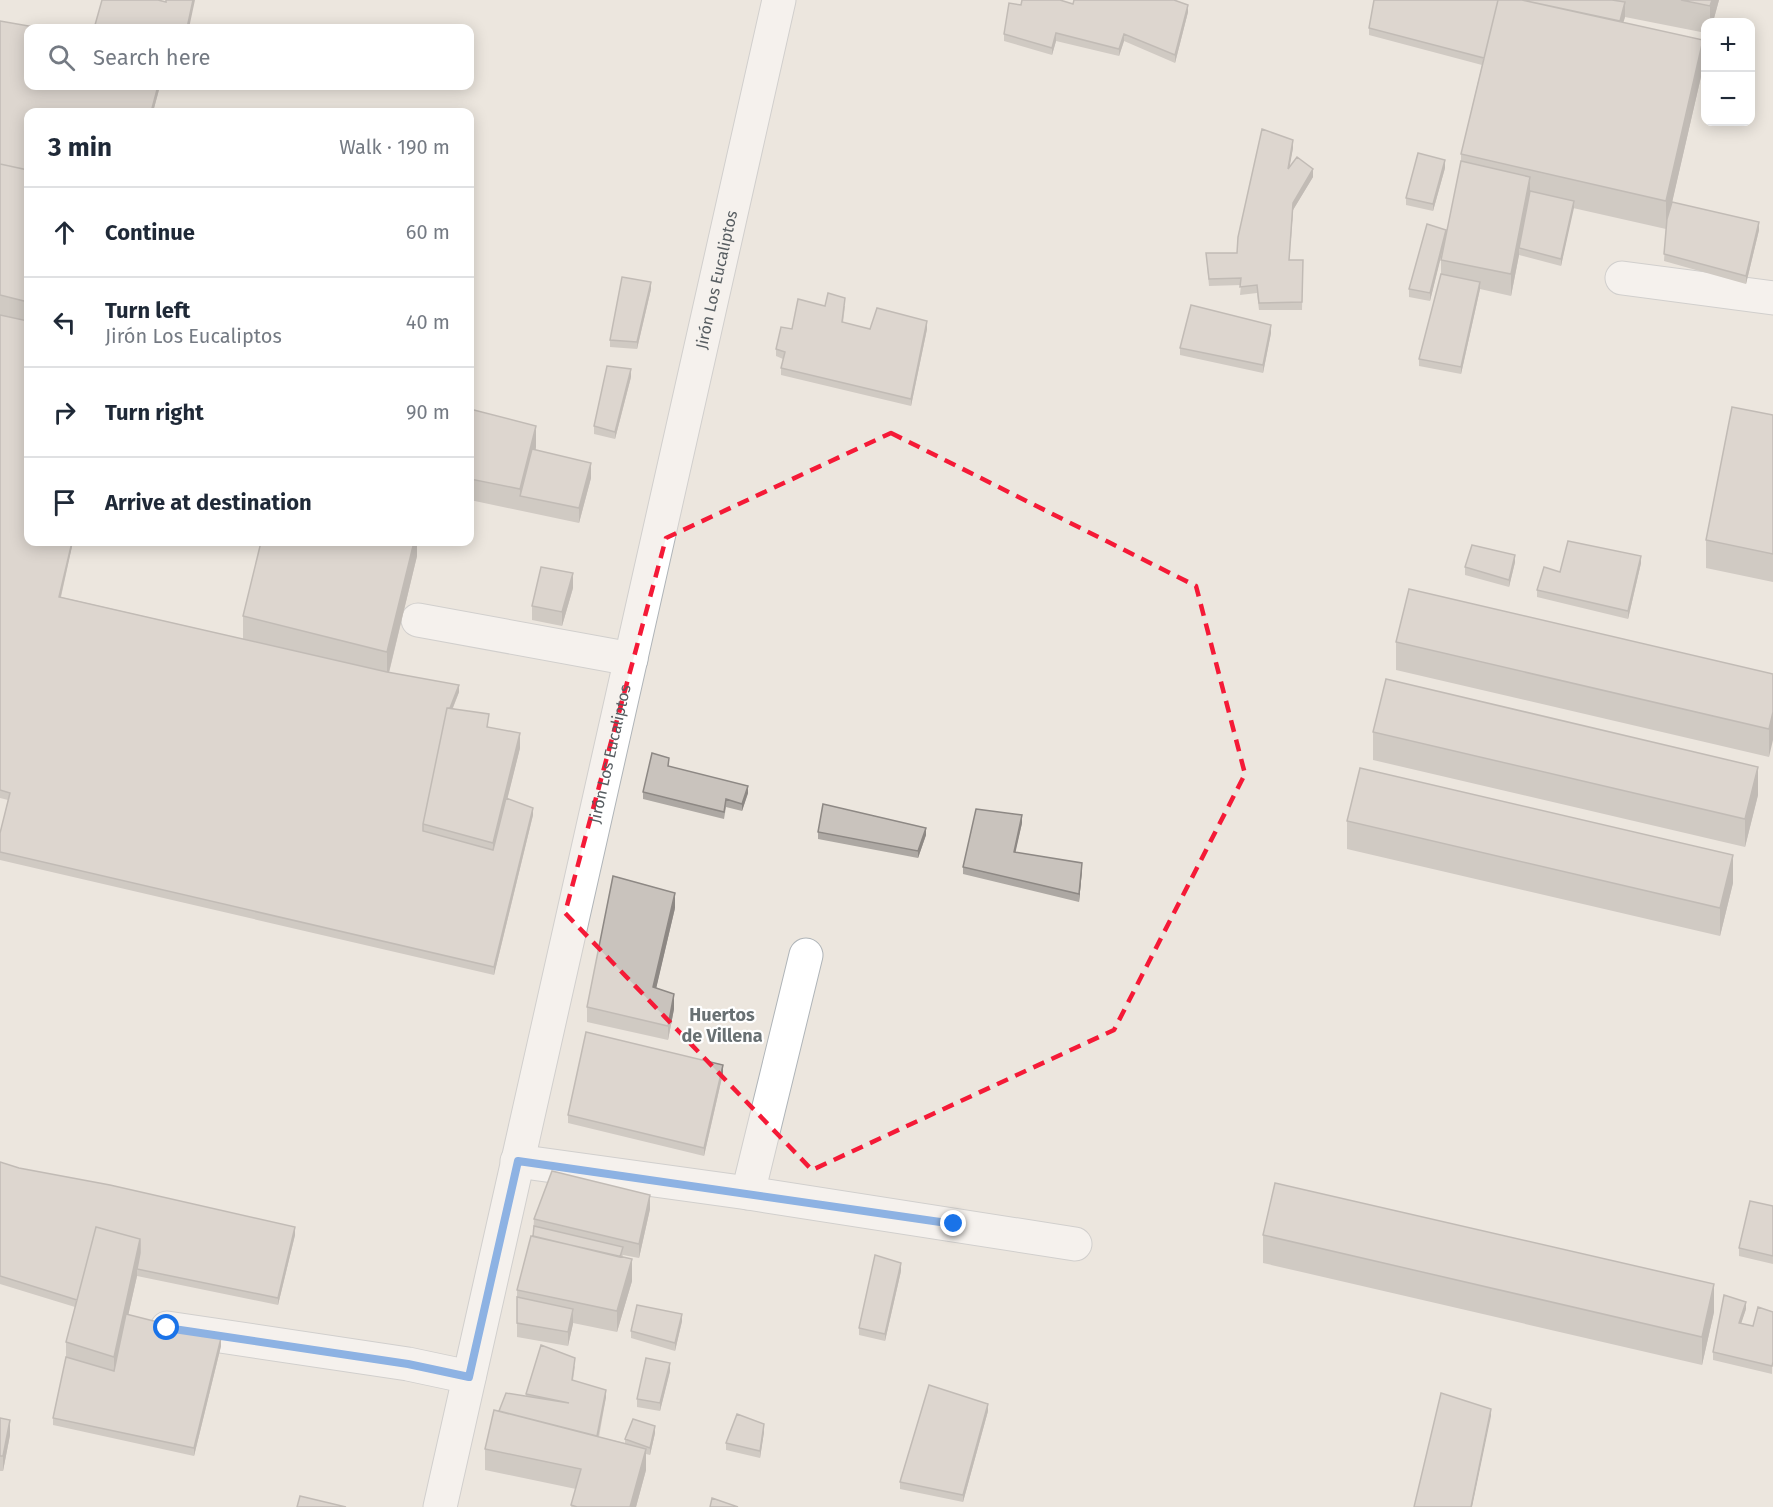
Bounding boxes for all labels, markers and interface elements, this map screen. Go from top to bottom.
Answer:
map controls [1701,18,1755,126]
button: + [1701,18,1755,72]
search box [24,24,474,90]
icon: search [45,41,78,74]
text: Search here [93,44,211,71]
button: − [1701,72,1755,126]
text: 3 min [48,132,112,163]
text: Walk · 190 m [339,135,450,159]
street label: Jirón Los Eucaliptos [691,209,741,351]
icon: ahead [48,216,81,249]
text: Continue [105,219,195,246]
text: 60 m [406,220,450,244]
text: Turn left [105,297,190,324]
icon: left [48,306,81,339]
text: 40 m [406,310,450,334]
text: Jirón Los Eucaliptos [105,324,282,348]
icon: right [48,396,81,429]
text: Turn right [105,399,204,426]
text: 90 m [406,400,450,424]
icon: arrive [48,486,81,519]
text: Arrive at destination [105,489,312,516]
street label: Jirón Los Eucaliptos [585,683,634,825]
district label: Huertos de Villena [681,1004,763,1047]
route end [940,1210,966,1236]
route start [153,1314,179,1340]

